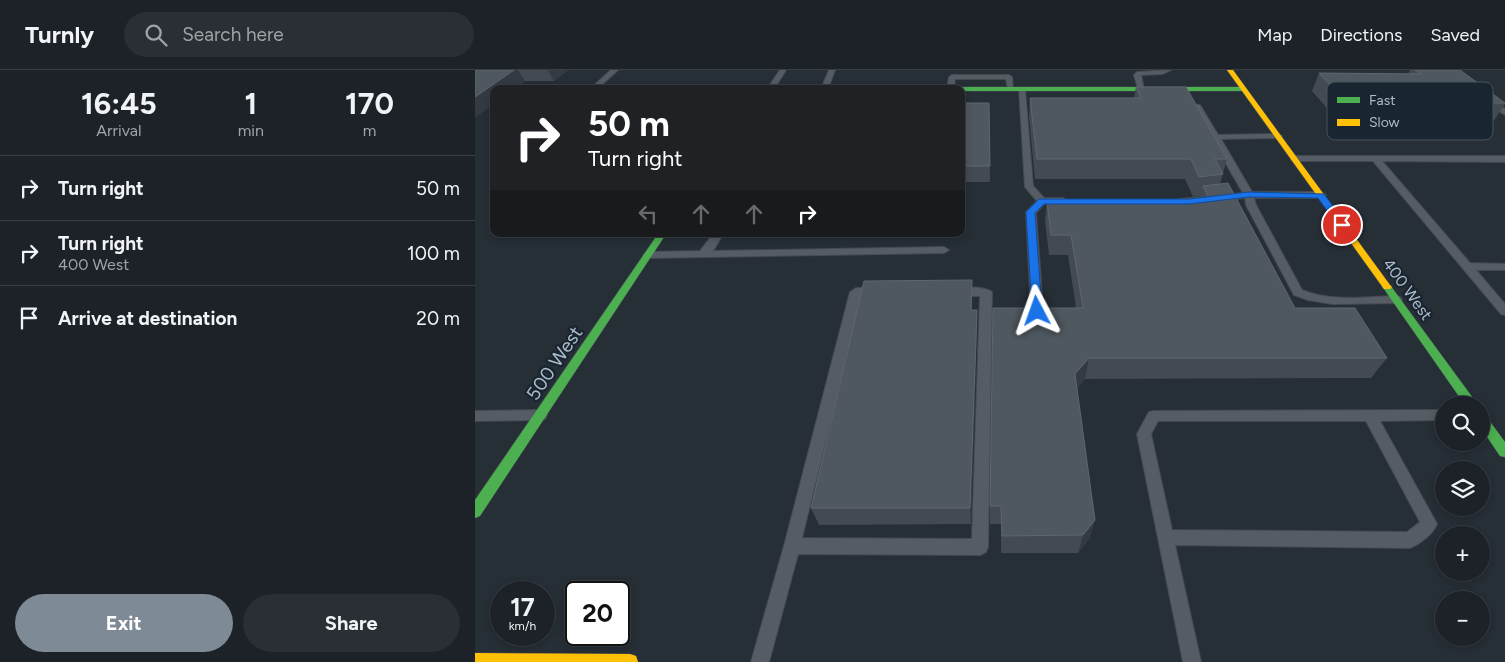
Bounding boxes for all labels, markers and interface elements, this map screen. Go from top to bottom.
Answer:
search box [124,12,474,57]
text: Turnly [25,20,94,49]
icon: search [142,21,170,49]
text: Search here [182,23,284,46]
text: Map [1257,24,1292,46]
text: Directions [1320,24,1402,46]
text: Saved [1430,24,1480,46]
legend [1327,82,1493,140]
text: 16:45 [81,85,157,122]
text: 1 [245,85,257,122]
text: 170 [345,85,394,122]
text: Fast [1369,92,1395,109]
text: 50 m [588,103,670,145]
icon: right [505,105,570,170]
text: Slow [1369,114,1400,131]
text: Arrival [96,121,141,140]
text: min [238,121,264,140]
text: m [363,121,376,140]
text: Turn right [588,145,683,172]
icon: right [15,174,43,202]
text: Turn right [58,177,144,200]
text: 50 m [416,177,460,200]
icon: left [634,200,662,228]
icon: ahead [687,200,715,228]
icon: ahead [740,200,768,228]
icon: right [793,200,821,228]
pin [1321,204,1363,246]
icon: arrive [1328,211,1356,239]
text: Turn right [58,232,144,255]
icon: right [15,239,43,267]
text: 100 m [407,242,460,265]
text: 400 West [58,255,129,274]
street label: 400 West [1379,255,1436,324]
position arrow [1010,284,1062,336]
icon: arrive [15,304,43,332]
text: Arrive at destination [58,307,237,330]
text: 20 m [416,307,460,330]
street label: 500 West [521,322,587,404]
map controls [1435,396,1490,646]
button: search [1435,396,1490,451]
button: layers [1435,461,1490,516]
button: + [1435,526,1490,581]
speed limit sign: 20 [565,581,630,646]
button: − [1435,591,1490,646]
text: 17 [510,592,535,622]
button: Exit [15,594,233,652]
button: Share [243,594,460,652]
text: km/h [509,619,536,633]

